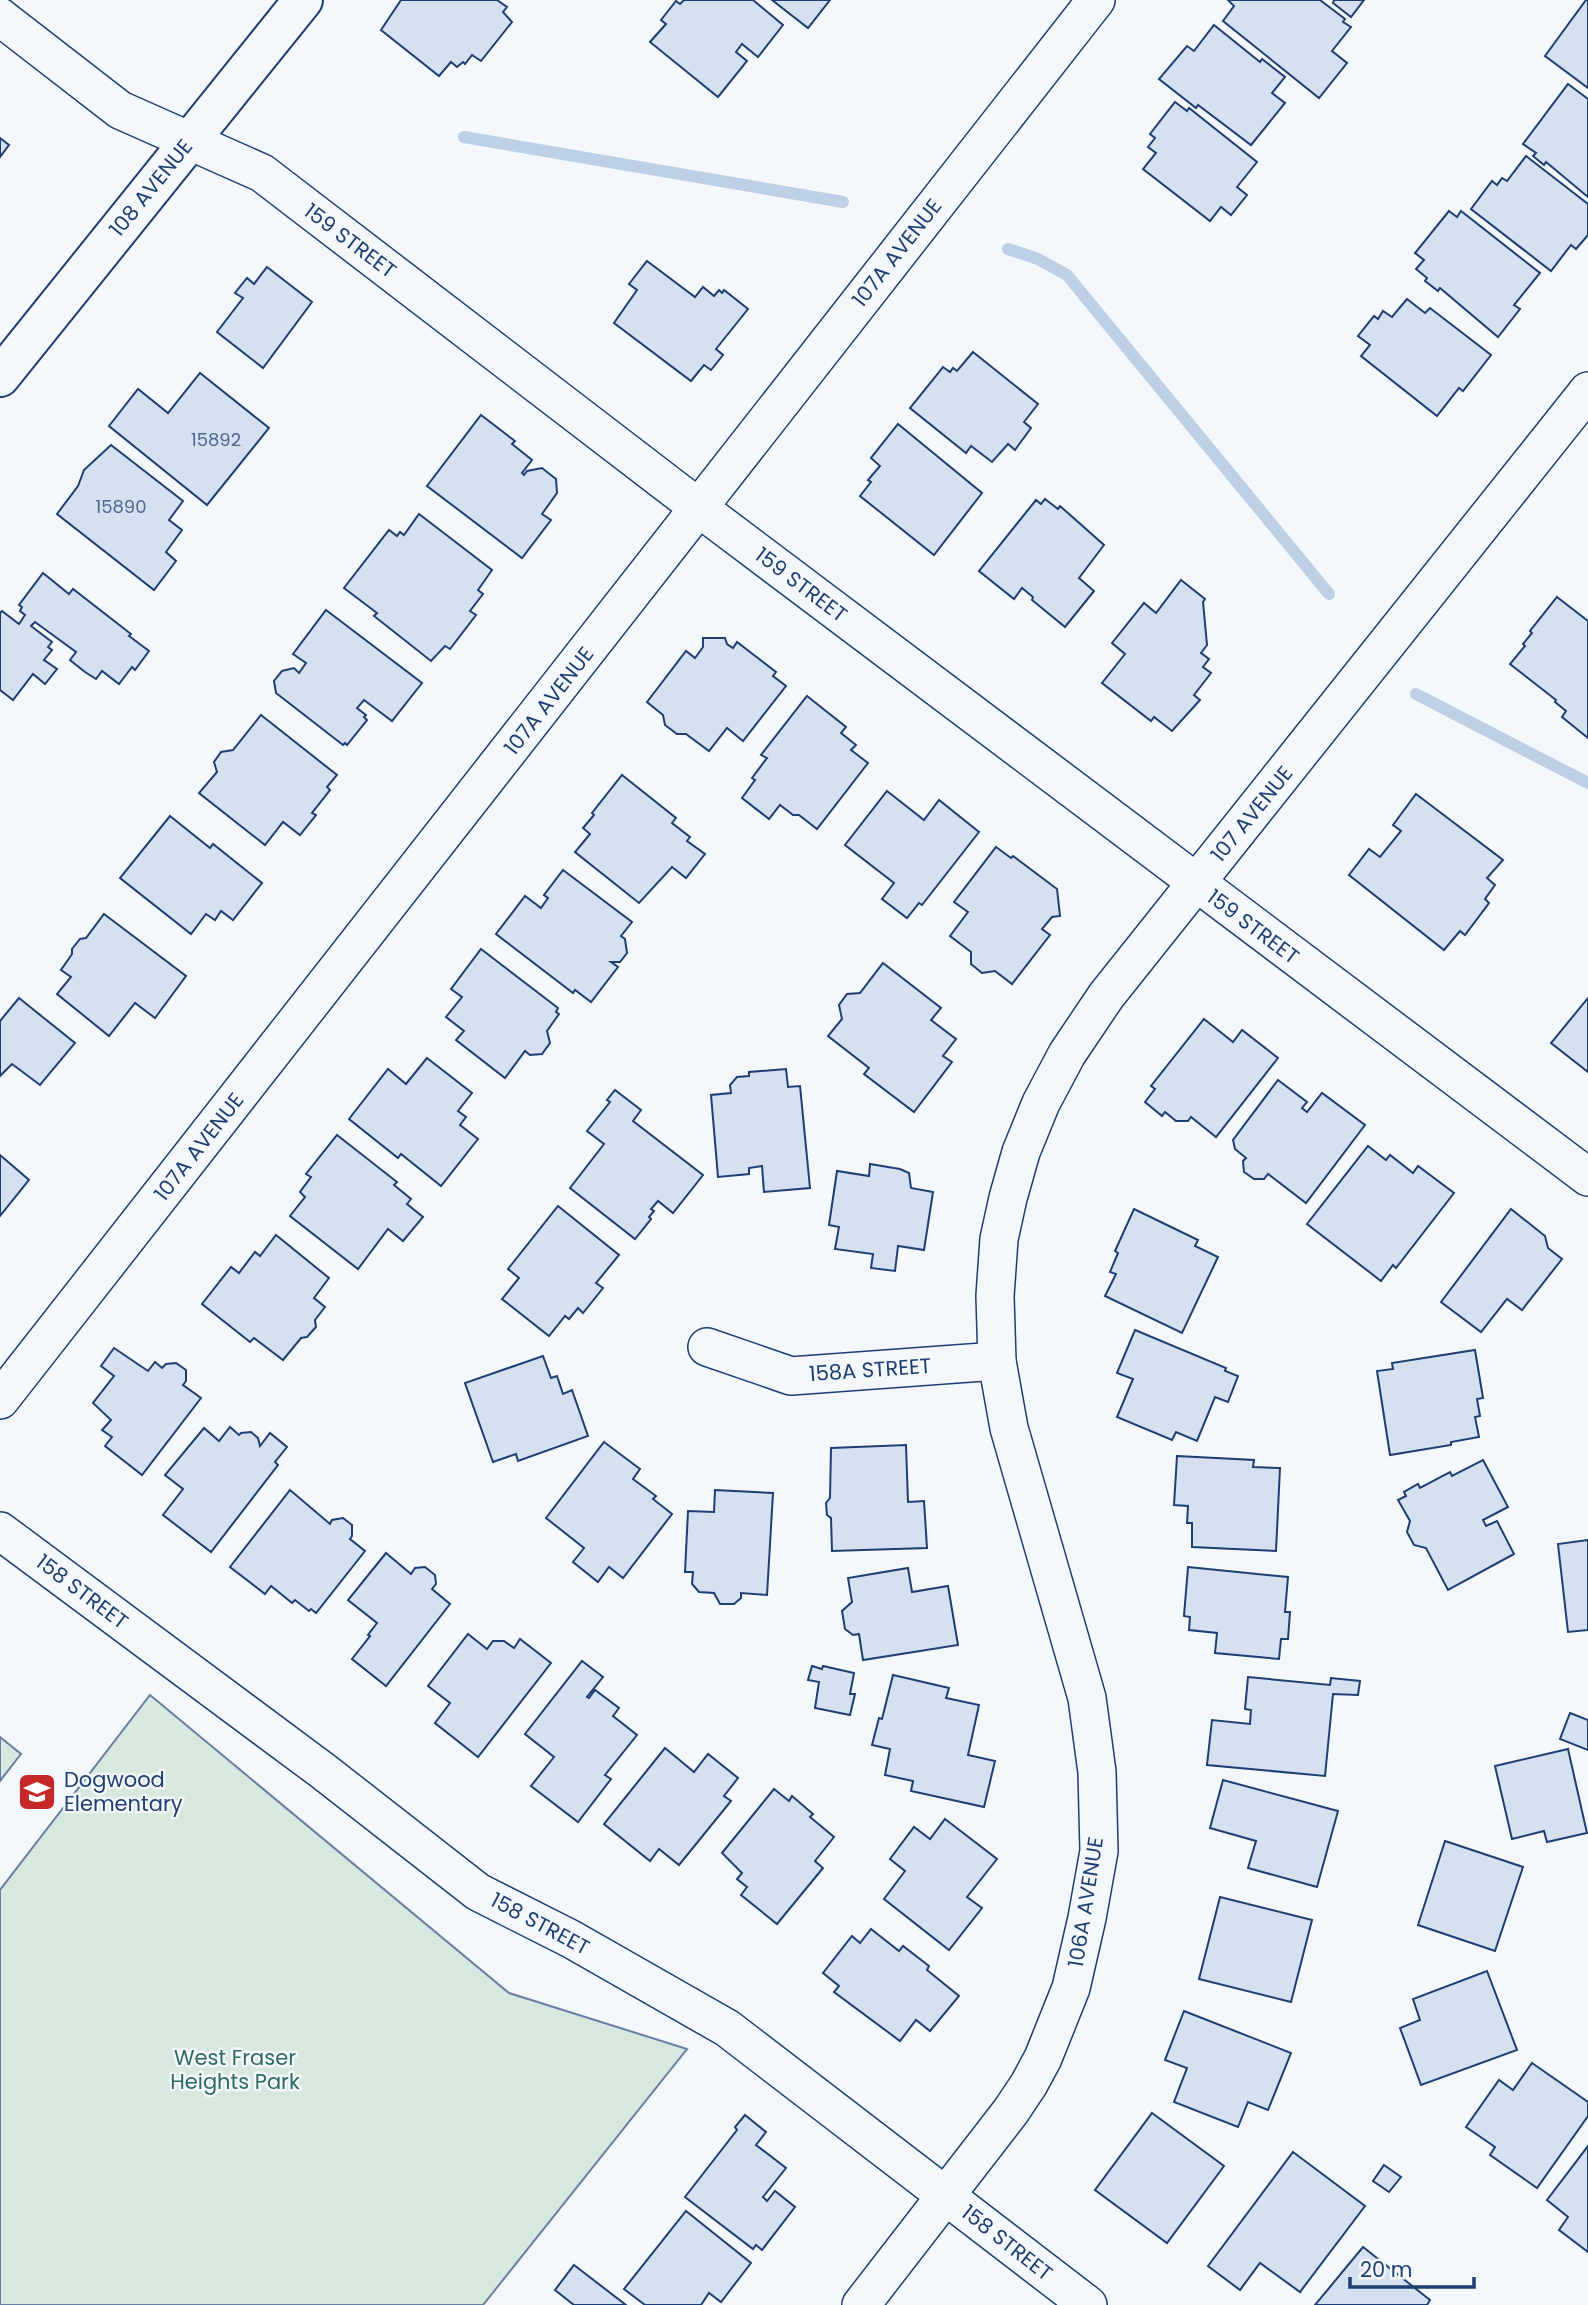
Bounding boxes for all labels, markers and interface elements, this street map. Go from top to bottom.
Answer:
street label: 108 AVENUE [102,133,199,243]
street label: 107A AVENUE [845,193,948,313]
street label: 159 STREET [298,196,402,285]
house number: 15892 [191,427,241,452]
house number: 15890 [95,494,147,519]
street label: 159 STREET [749,540,853,629]
street label: 107A AVENUE [497,641,600,761]
street label: 107 AVENUE [1204,760,1299,868]
street label: 159 STREET [1201,882,1305,971]
street label: 107A AVENUE [147,1087,250,1207]
street label: 158A STREET [808,1351,932,1388]
street label: 158 STREET [30,1547,134,1636]
place label: Dogwood Elementary [64,1765,183,1818]
school or university icon: Dogwood Elementary [16,1771,58,1813]
street label: 106A AVENUE [1061,1835,1110,1969]
street label: 158 STREET [486,1885,595,1962]
park label: West Fraser Heights Park [170,2043,300,2096]
street label: 158 STREET [956,2198,1059,2287]
scale bar [1350,2246,1474,2290]
text: 20 m [1360,2255,1413,2284]

